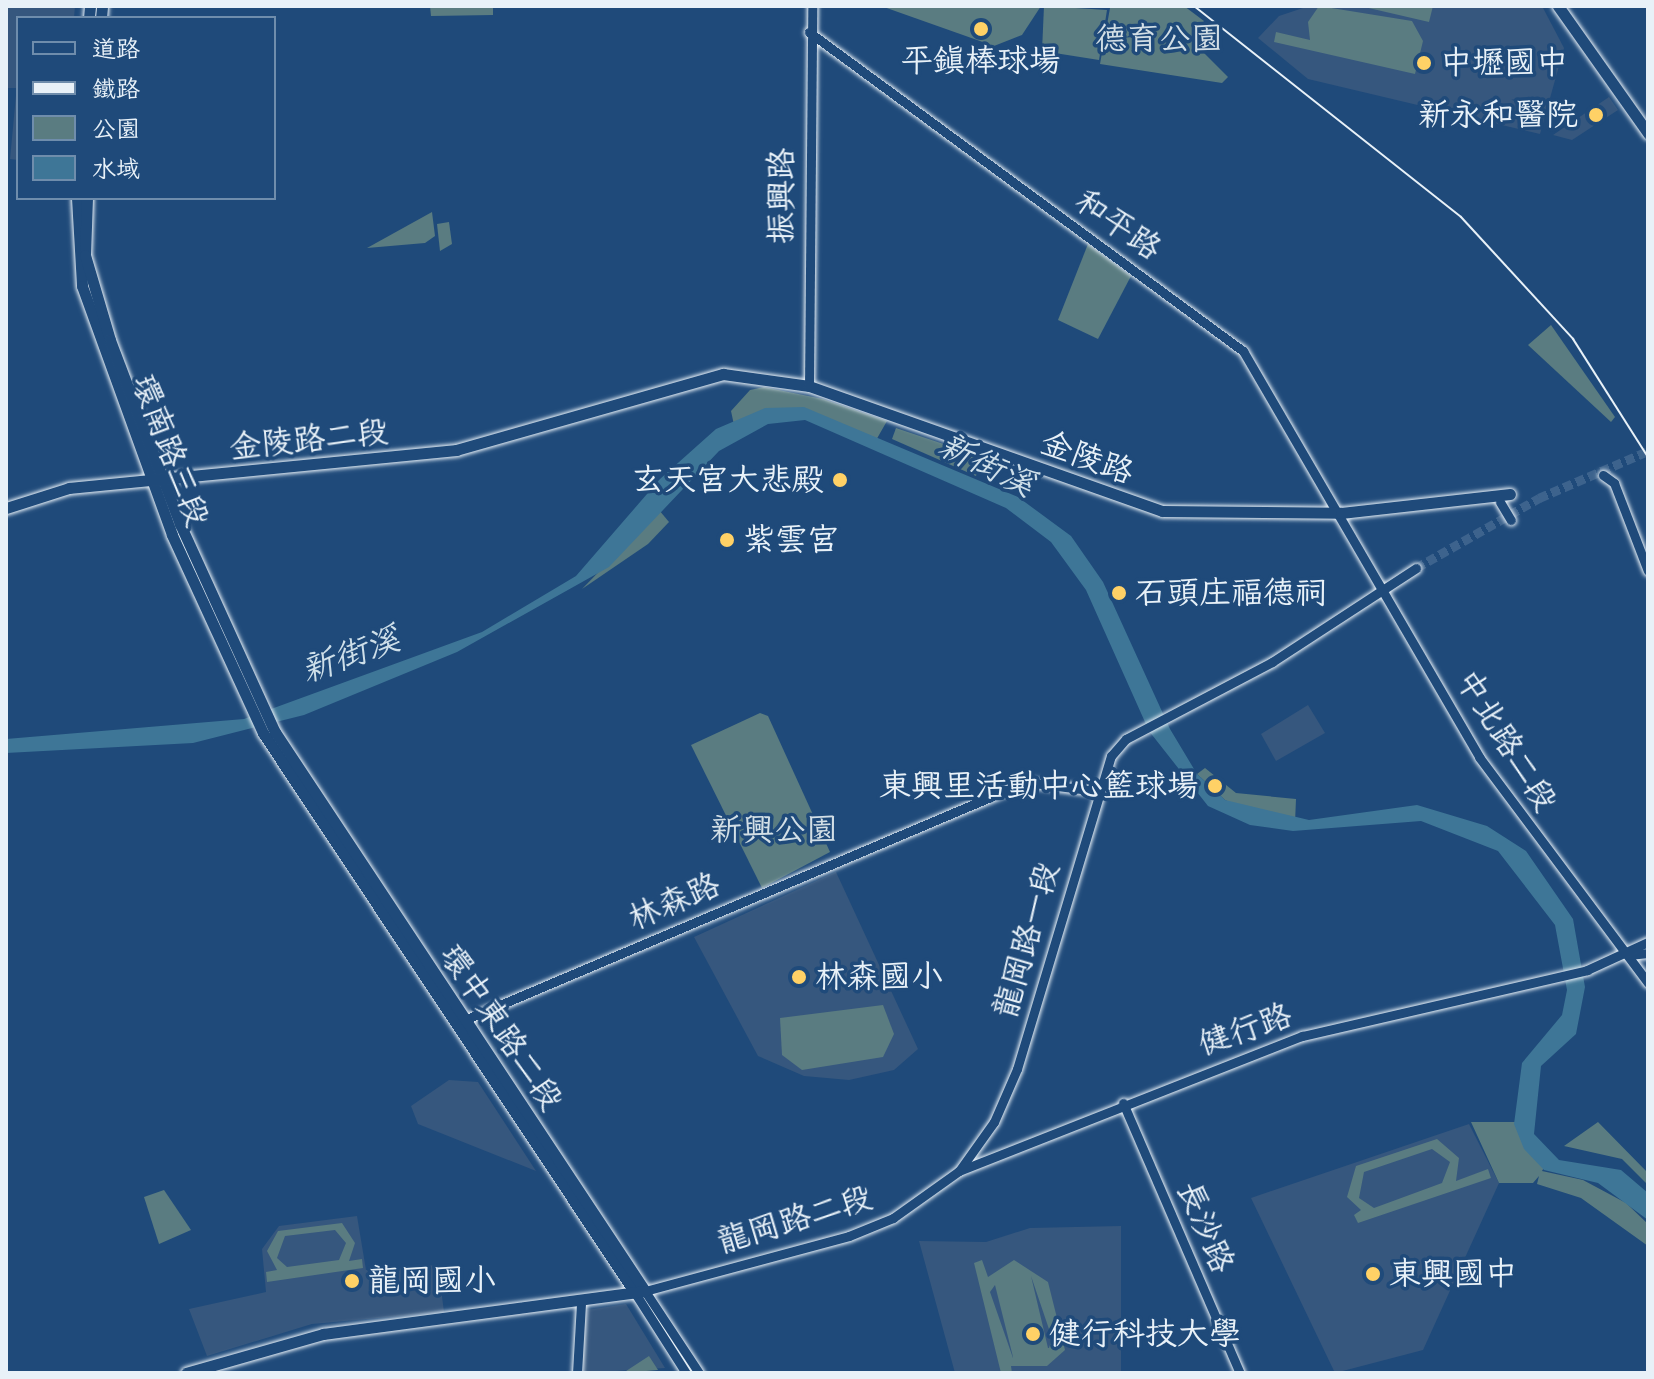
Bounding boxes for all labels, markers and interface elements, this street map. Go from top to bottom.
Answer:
legend [16,16,276,200]
marker: 平鎮棒球場 [972,20,990,38]
park label: 德育公園 [1095,20,1223,58]
text: 道路 [92,34,140,64]
place label: 平鎮棒球場 [901,42,1061,80]
place label: 中壢國中 [1440,44,1568,82]
marker: 中壢國中 [1415,54,1433,72]
text: 鐵路 [92,74,140,104]
place label: 新永和醫院 [1418,96,1578,134]
marker: 新永和醫院 [1585,104,1607,126]
text: 公園 [92,114,140,144]
street label: 振興路 [763,148,801,244]
text: 水域 [92,154,140,184]
street label: 和平路 [1068,182,1168,268]
street label: 環南路三段 [123,369,217,533]
street label: 金陵路二段 [227,413,391,467]
water label: 新街溪 [932,423,1042,505]
street label: 金陵路 [1035,424,1139,492]
place label: 玄天宮大悲殿 [632,461,824,499]
marker: 玄天宮大悲殿 [831,471,849,489]
place label: 紫雲宮 [743,521,839,559]
marker: 紫雲宮 [718,531,736,549]
place label: 石頭庄福德祠 [1135,574,1327,612]
marker: 石頭庄福德祠 [1110,584,1128,602]
water label: 新街溪 [295,617,405,691]
street label: 中北路二段 [1447,663,1565,819]
place label: 東興里活動中心籃球場 [879,767,1199,805]
marker: 東興里活動中心籃球場 [1206,777,1224,795]
park label: 新興公園 [710,811,838,849]
street label: 龍岡路一段 [986,858,1068,1022]
street label: 林森路 [622,866,726,938]
street label: 環中東路二段 [431,938,571,1118]
place label: 林森國小 [815,958,943,996]
marker: 林森國小 [790,968,808,986]
street label: 健行路 [1193,996,1297,1064]
street label: 長沙路 [1169,1175,1241,1279]
street label: 龍岡路二段 [713,1178,877,1262]
place label: 東興國中 [1389,1255,1517,1293]
place label: 龍岡國小 [368,1262,496,1300]
marker: 東興國中 [1364,1265,1382,1283]
marker: 龍岡國小 [343,1272,361,1290]
place label: 健行科技大學 [1049,1315,1241,1353]
marker: 健行科技大學 [1024,1325,1042,1343]

